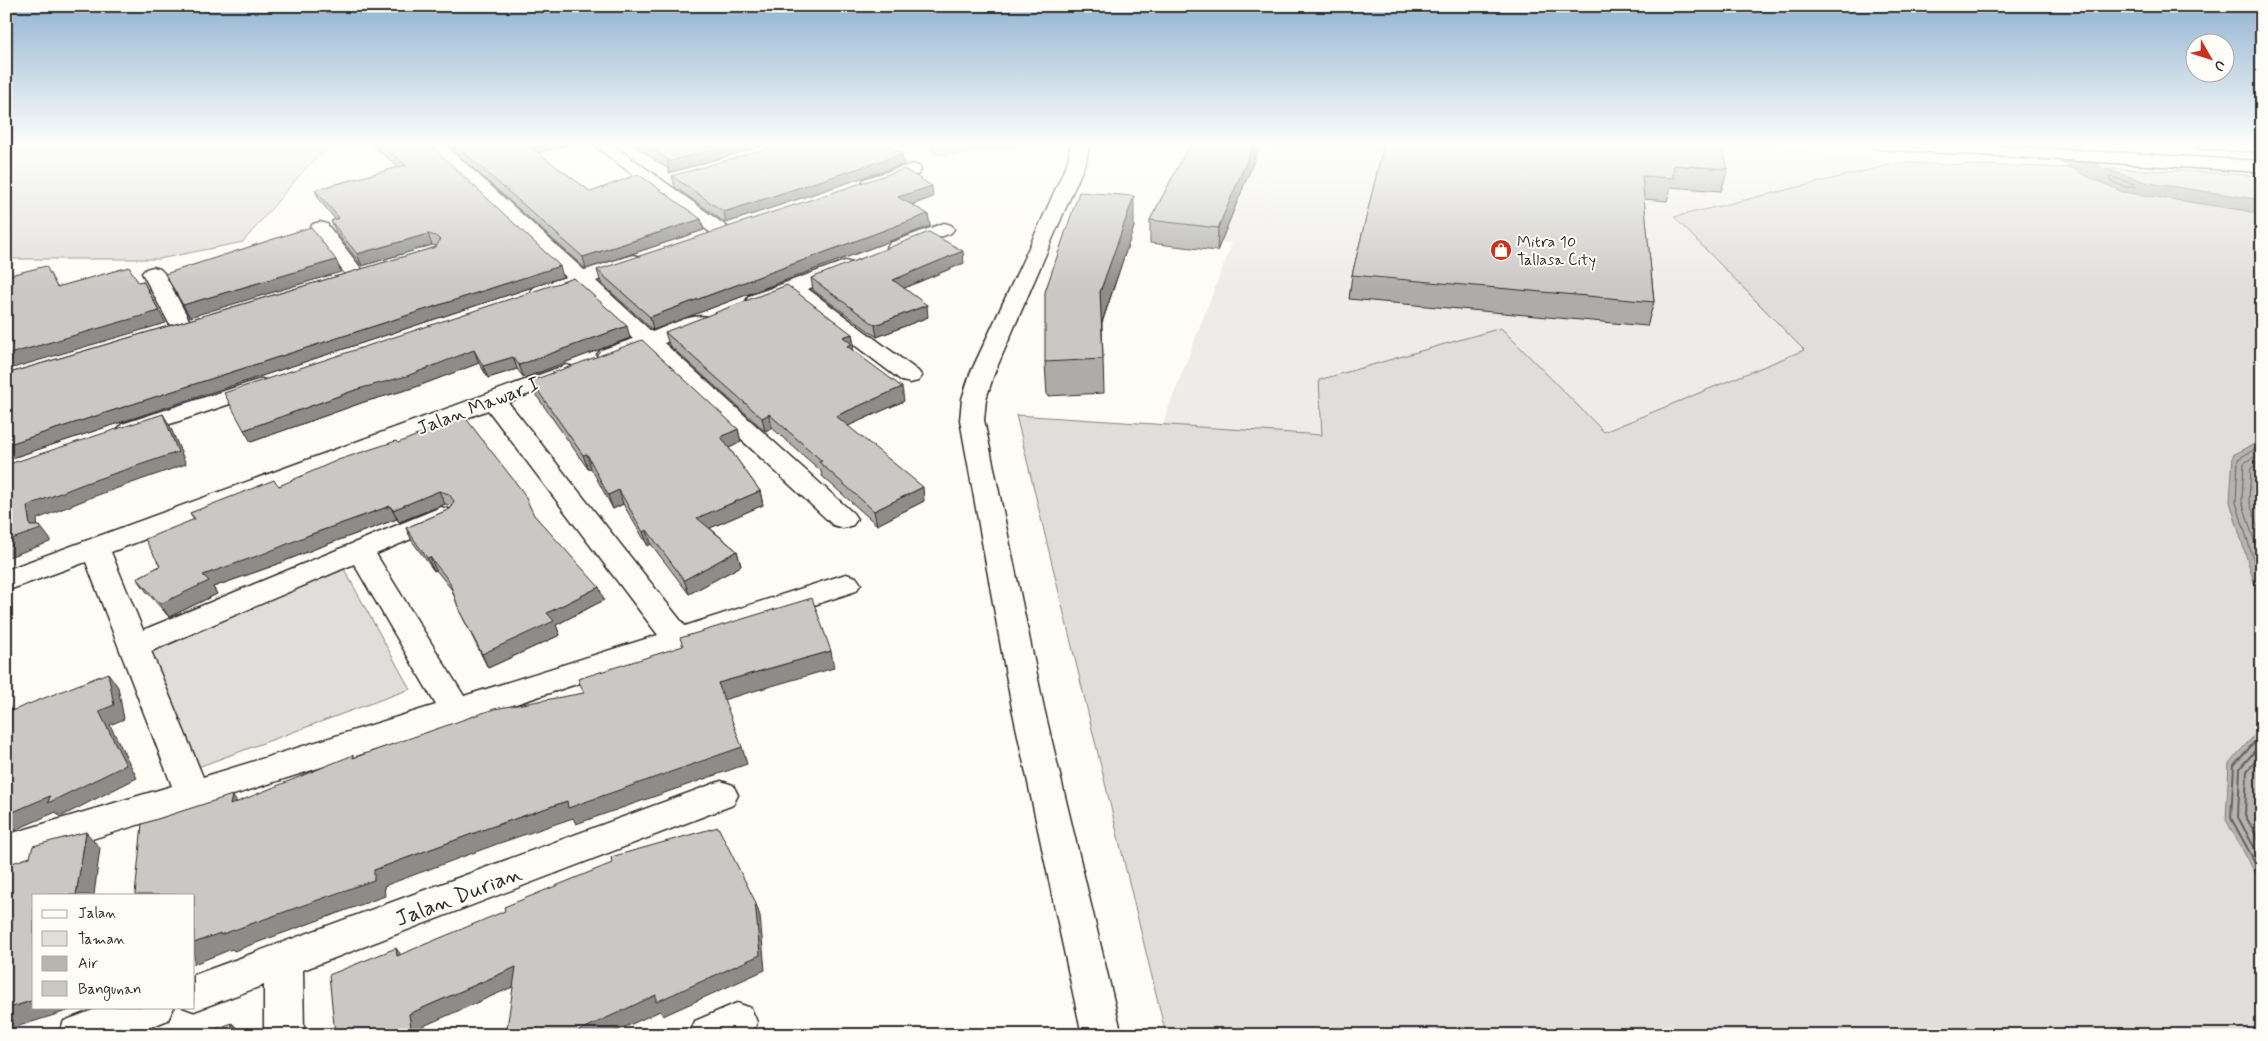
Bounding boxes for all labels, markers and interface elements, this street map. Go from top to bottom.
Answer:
north arrow [2186,32,2236,82]
text: U [2209,56,2229,75]
place label: Mitra 10 Tallasa City [1517,232,1596,271]
shop icon: Mitra 10 Tallasa City [1489,238,1513,262]
street label: Jalan Mawar I [413,371,544,441]
street label: Jalan Durian [392,860,526,934]
legend [32,894,195,1008]
text: Jalan [78,904,117,924]
text: Taman [78,930,126,950]
text: Air [78,954,98,974]
text: Bangunan [78,980,141,1001]

